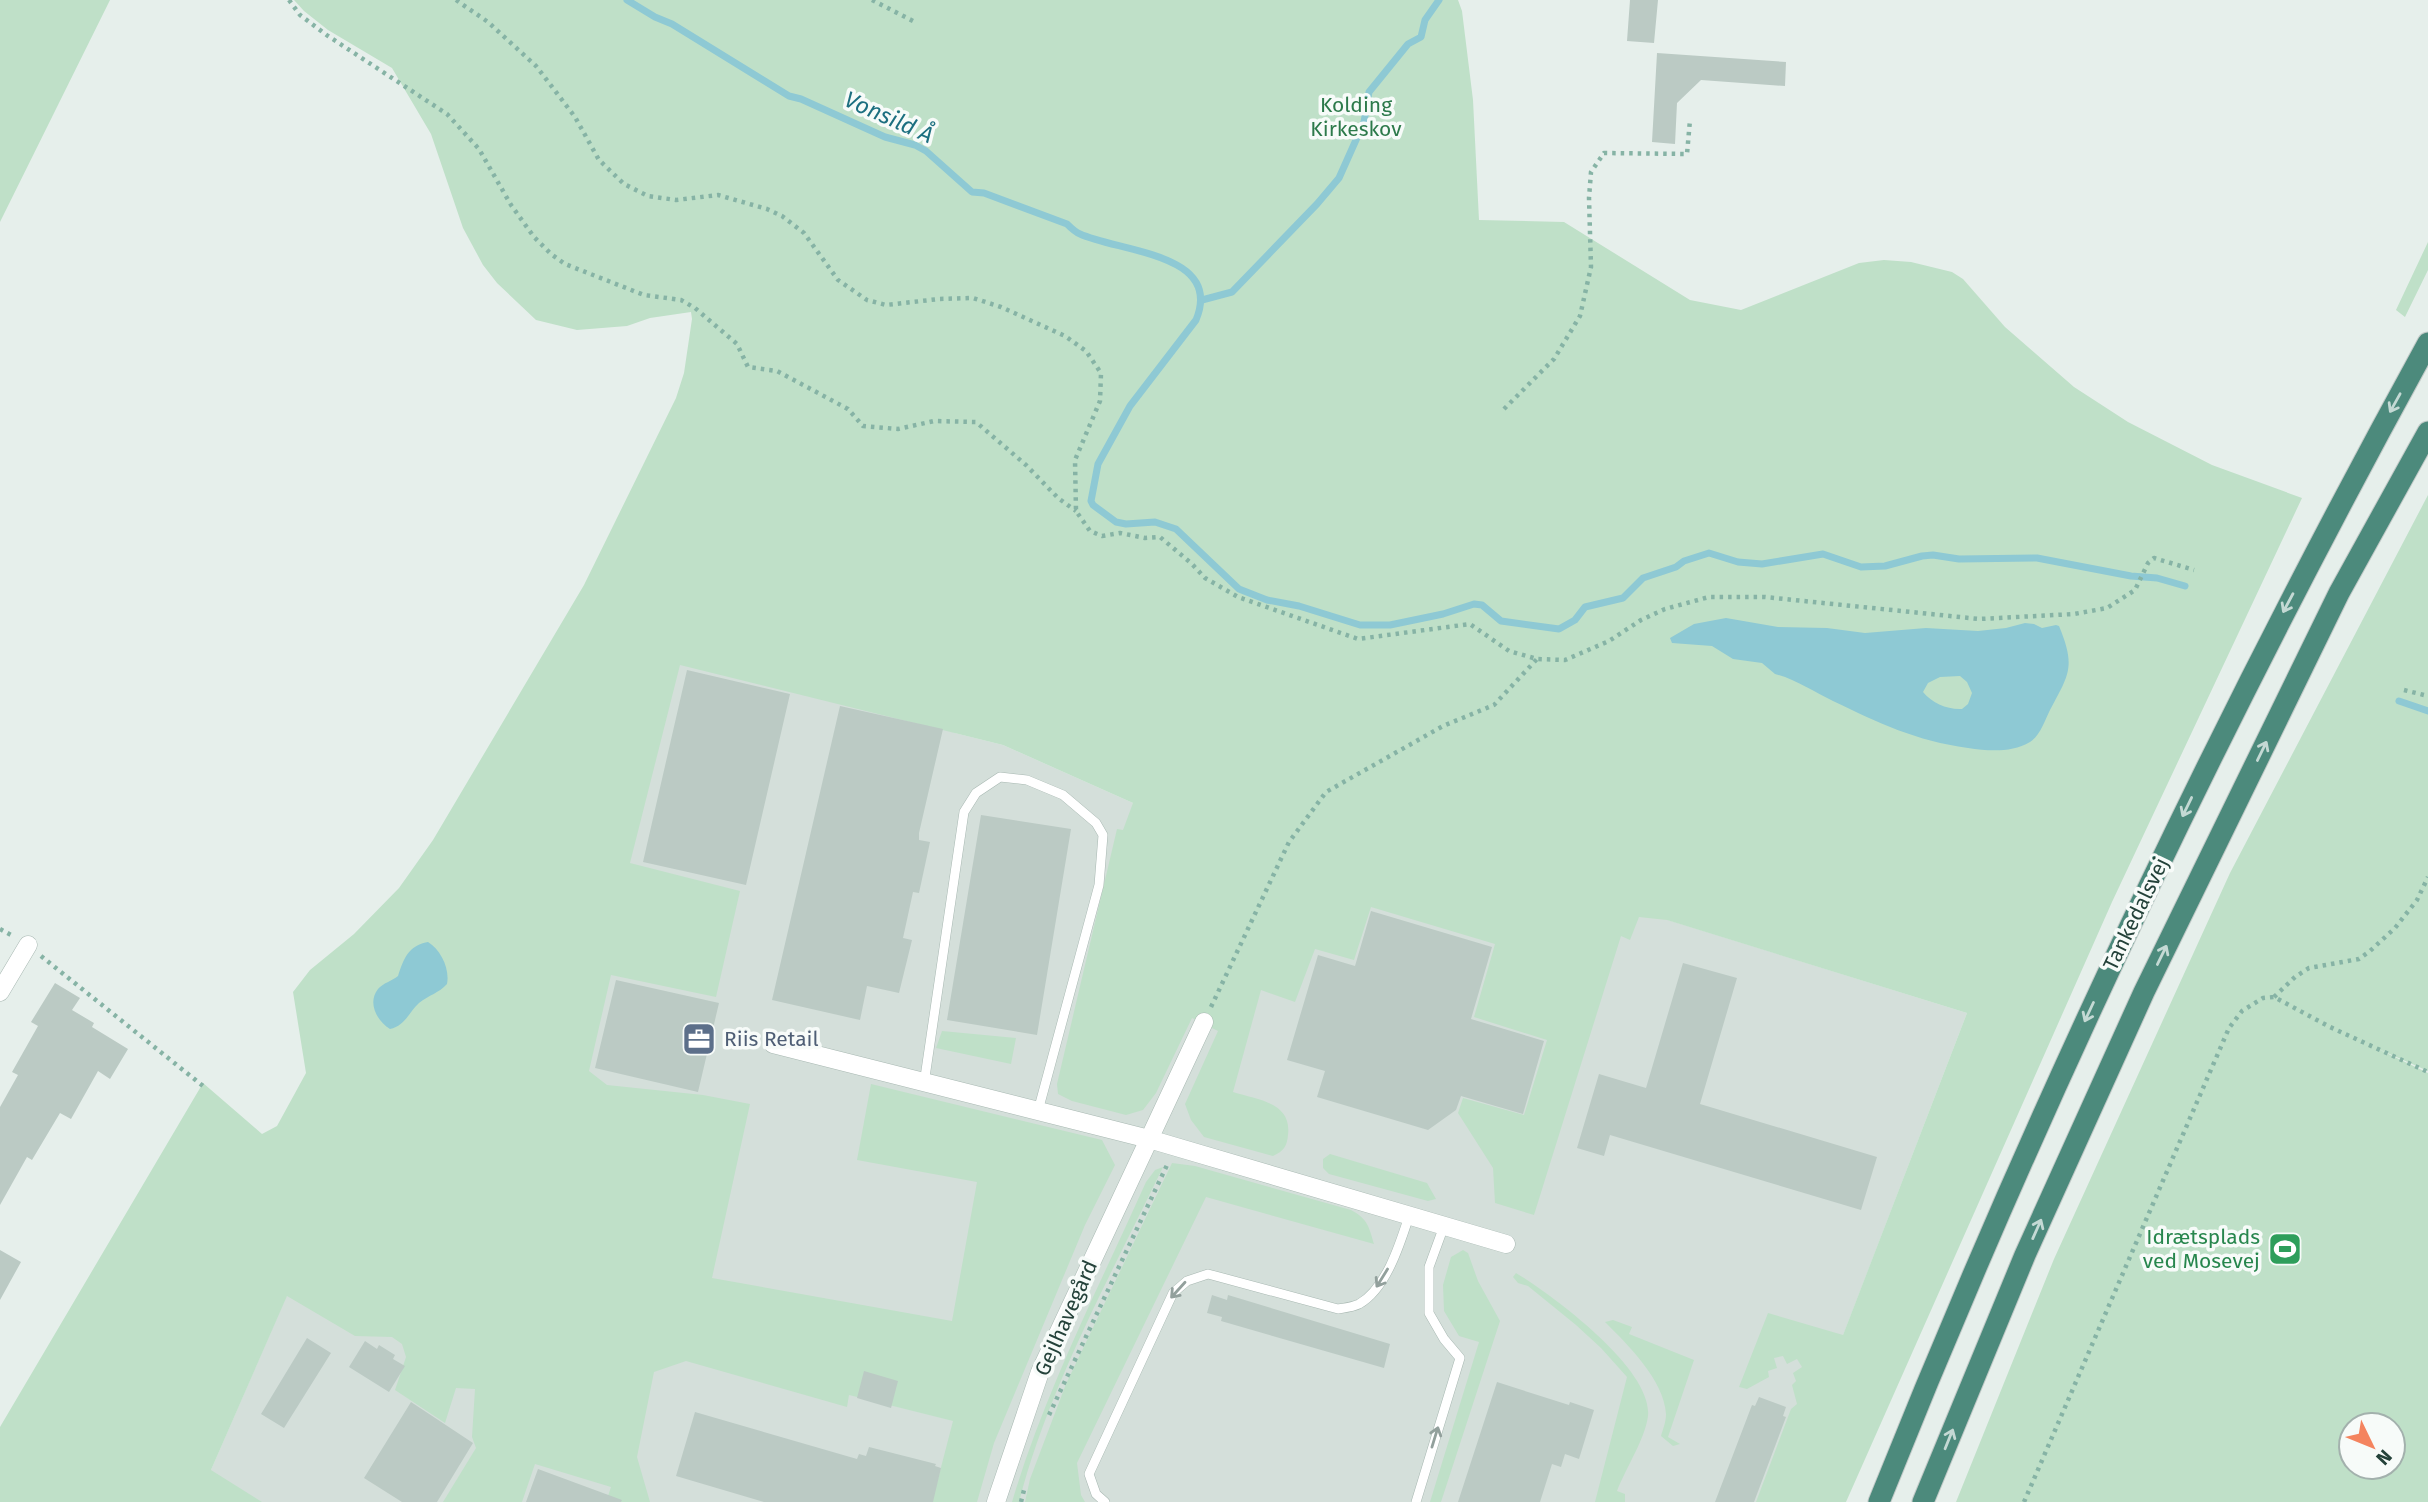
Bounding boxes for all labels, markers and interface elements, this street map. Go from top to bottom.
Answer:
water label: Vonsild Å [840,83,939,149]
park label: Kolding Kirkeskov [1310,92,1402,142]
one-way arrow [2388,392,2402,412]
one-way arrow [2280,592,2294,613]
one-way arrow [2256,741,2269,762]
one-way arrow [2180,796,2194,817]
street label: Tankedalsvej [2097,853,2175,975]
one-way arrow [2155,945,2169,966]
one-way arrow [2082,1001,2095,1023]
office icon: Riis Retail [680,1020,718,1058]
place label: Riis Retail [724,1026,819,1052]
one-way arrow [2031,1219,2044,1240]
place label: Idrætsplads ved Mosevej [2143,1224,2260,1274]
sports icon: Idrætsplads ved Mosevej [2266,1230,2304,1268]
street label: Gejlhavegård [1029,1256,1103,1380]
one-way arrow [1375,1267,1389,1287]
one-way arrow [1170,1281,1186,1299]
north arrow [2337,1411,2407,1481]
one-way arrow [1430,1426,1443,1448]
one-way arrow [1944,1429,1957,1450]
text: N [2371,1445,2397,1470]

